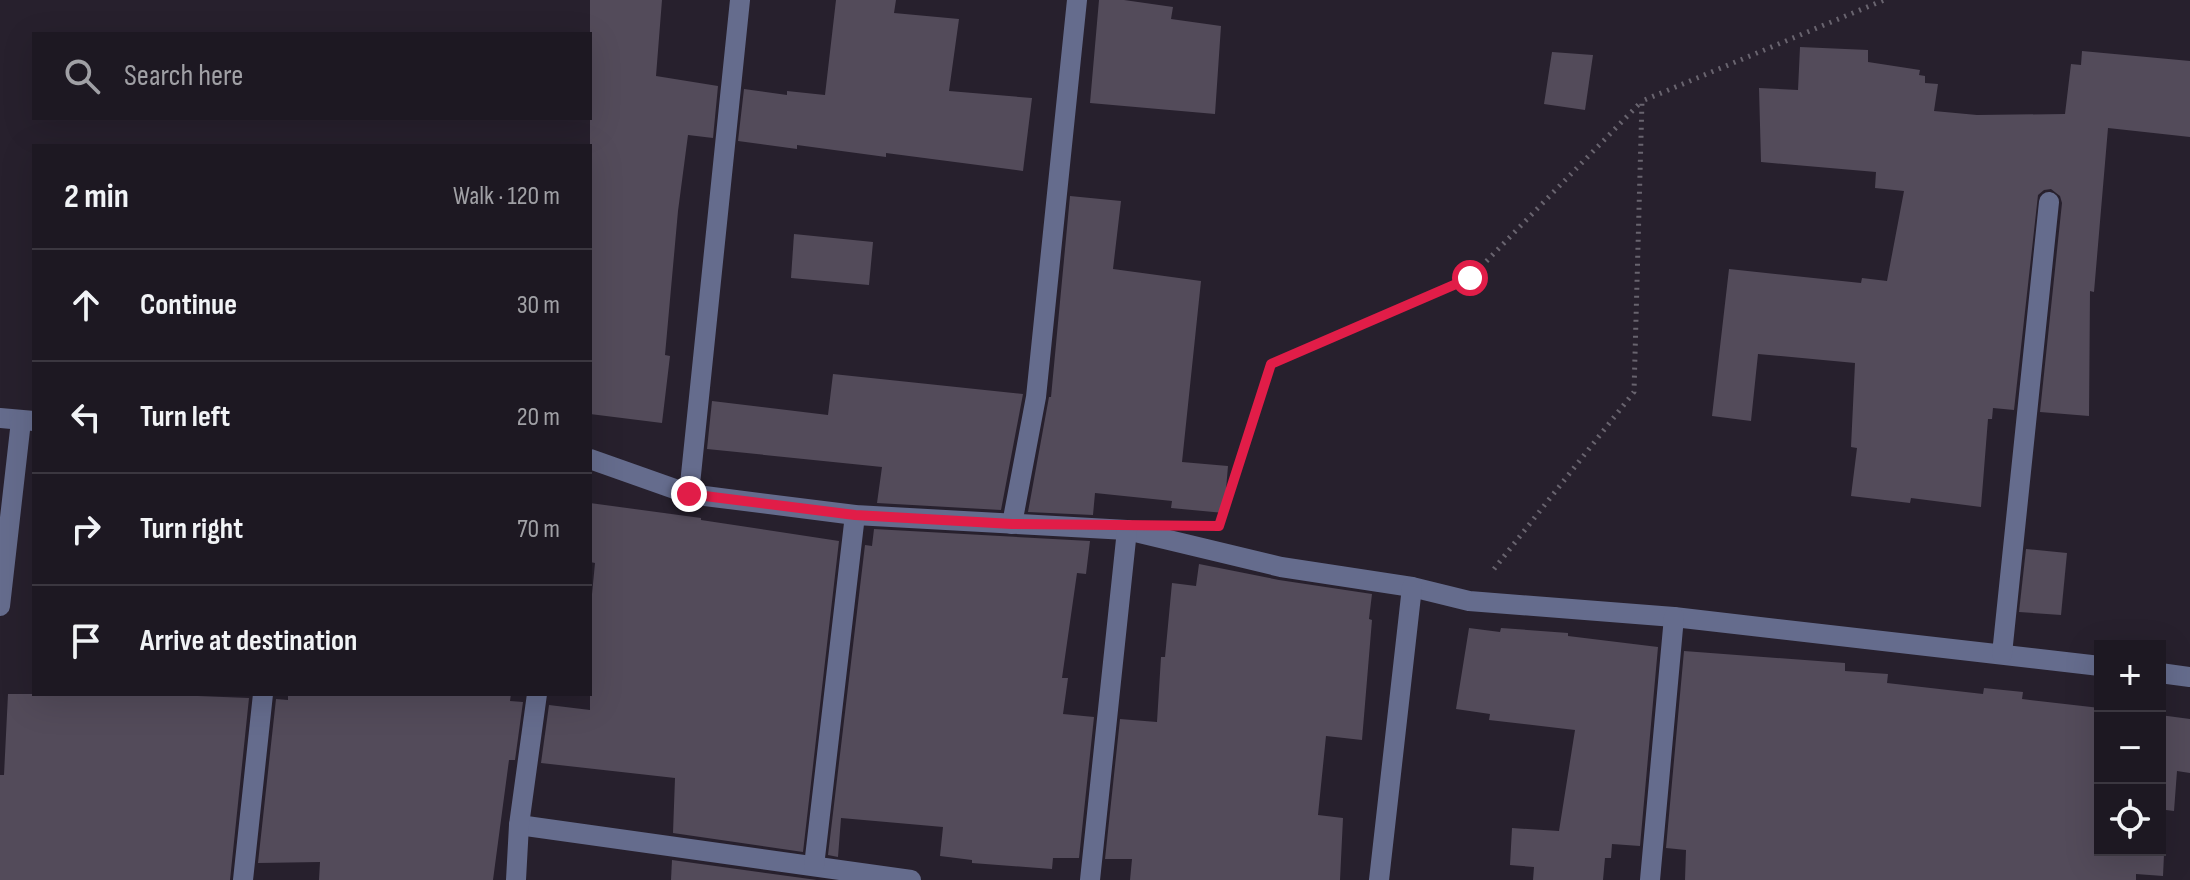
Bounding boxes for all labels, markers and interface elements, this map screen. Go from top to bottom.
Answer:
search box [32,32,592,120]
icon: search [60,54,104,98]
text: Search here [124,58,243,94]
text: 2 min [64,176,129,217]
text: Walk · 120 m [453,181,560,212]
route start [1452,260,1488,296]
icon: ahead [64,283,108,327]
text: Continue [140,287,237,323]
text: 30 m [517,290,560,321]
icon: left [64,395,108,439]
text: Turn left [140,399,230,435]
text: 20 m [517,402,560,433]
route end [671,476,707,512]
icon: right [64,507,108,551]
text: Turn right [140,511,243,547]
text: 70 m [517,514,560,545]
icon: arrive [64,619,108,663]
text: Arrive at destination [140,623,357,659]
map controls [2094,640,2166,856]
button: + [2094,640,2166,712]
button: − [2094,712,2166,784]
button: locate [2094,784,2166,856]

